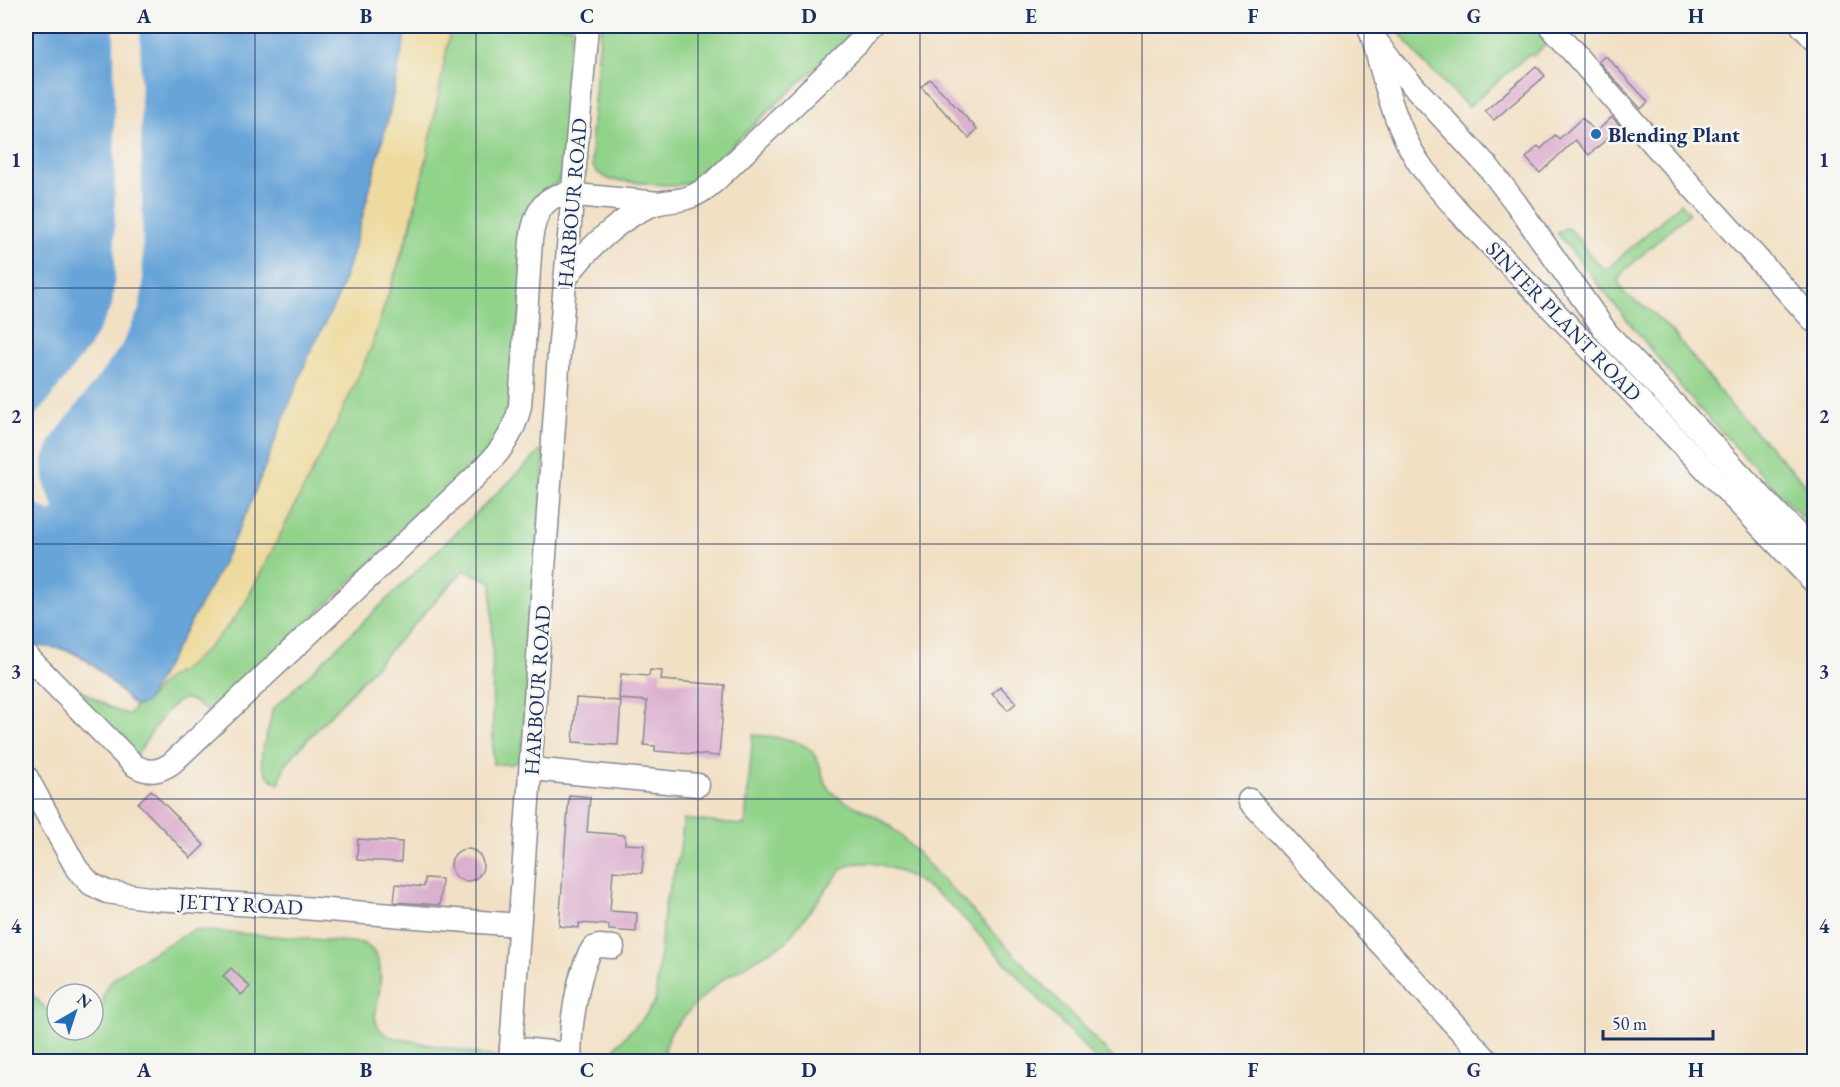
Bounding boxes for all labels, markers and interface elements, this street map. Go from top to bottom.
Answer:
text: A [136,3,152,29]
text: B [360,3,372,29]
text: C [580,3,594,29]
text: D [801,3,817,29]
text: E [1025,3,1037,29]
text: F [1248,3,1259,29]
text: G [1467,3,1481,29]
text: H [1688,3,1704,29]
street label: HARBOUR ROAD [551,117,593,289]
place label: Blending Plant [1608,121,1740,148]
marker: Blending Plant [1589,127,1603,141]
text: 1 [11,147,21,173]
text: 1 [1819,147,1829,173]
street label: SINTER PLANT ROAD [1480,235,1648,407]
text: 2 [11,403,22,429]
text: 2 [1819,403,1830,429]
street label: HARBOUR ROAD [518,604,556,776]
text: 3 [11,658,21,684]
text: 3 [1819,658,1829,684]
street label: JETTY ROAD [176,887,304,921]
text: 4 [11,913,22,939]
text: 4 [1819,913,1830,939]
north arrow [45,982,105,1042]
text: N [72,988,96,1013]
scale bar [1603,1003,1712,1041]
text: 50 m [1612,1012,1647,1035]
text: A [136,1057,152,1083]
text: B [360,1057,372,1083]
text: C [580,1057,594,1083]
text: D [801,1057,817,1083]
text: E [1025,1057,1037,1083]
text: F [1248,1057,1259,1083]
text: G [1467,1057,1481,1083]
text: H [1688,1057,1704,1083]

